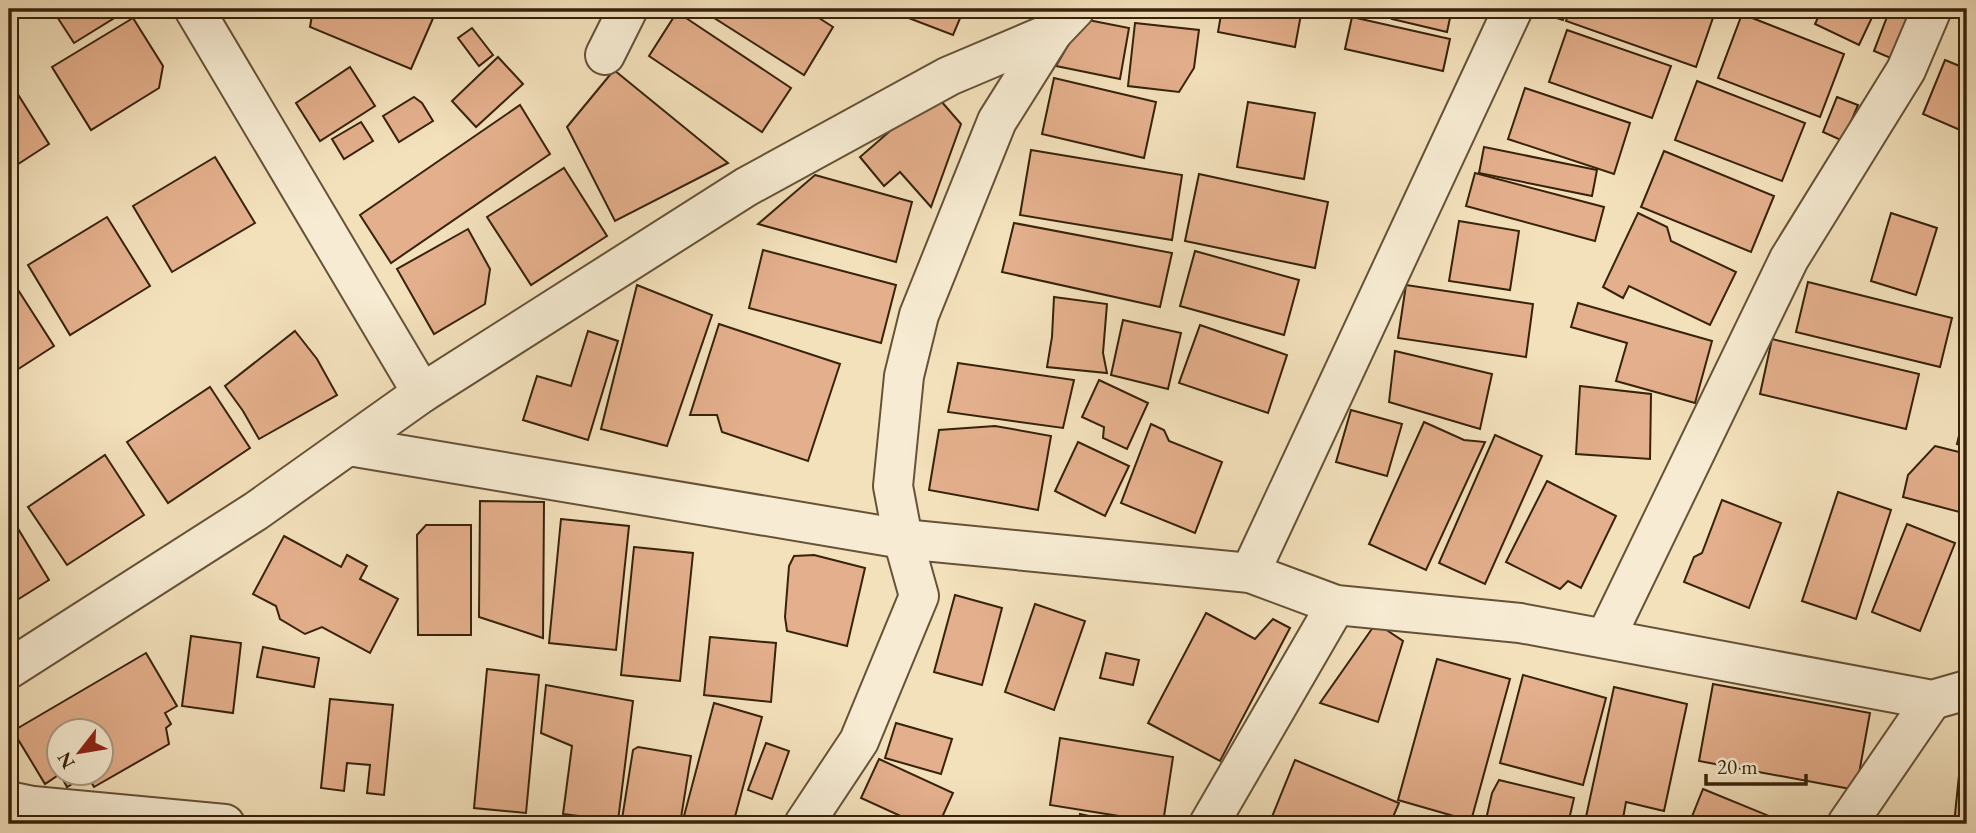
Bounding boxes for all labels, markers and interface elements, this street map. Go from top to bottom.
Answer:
north arrow [46,718,116,788]
scale bar [1706,742,1806,786]
text: N [51,747,81,774]
text: 20 m [1717,753,1758,780]

